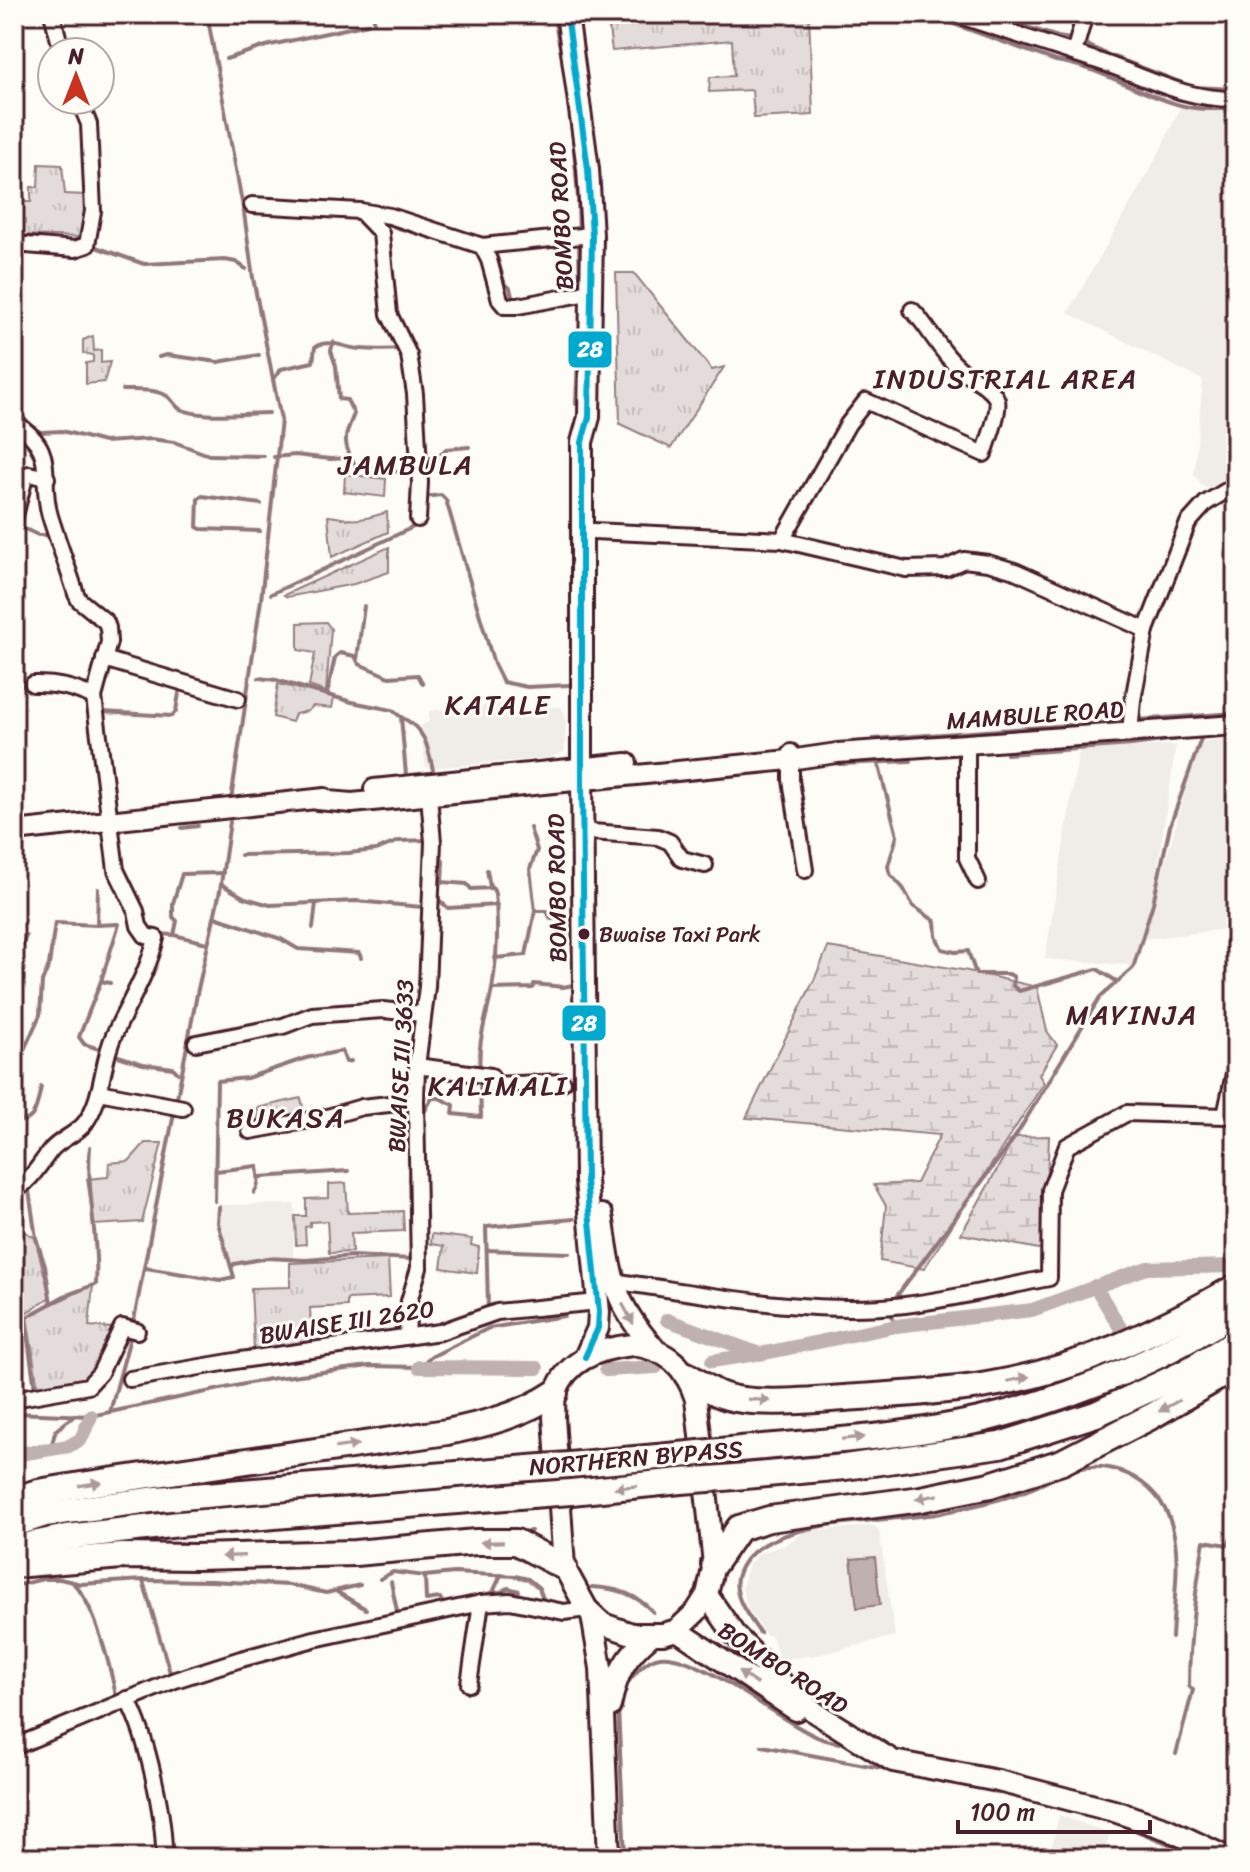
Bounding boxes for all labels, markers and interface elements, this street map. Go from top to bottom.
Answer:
north arrow [36,36,116,116]
text: N [67,37,84,76]
street label: BOMBO ROAD [536,140,586,291]
line badge: 28 [567,330,613,369]
text: 28 [576,330,604,369]
district label: INDUSTRIAL AREA [873,354,1138,403]
district label: JAMBULA [337,440,474,489]
district label: KATALE [445,680,551,729]
street label: MAMBULE ROAD [945,688,1125,742]
street label: BOMBO ROAD [535,813,579,963]
place label: Bwaise Taxi Park [599,915,761,954]
marker: Bwaise Taxi Park [576,926,592,942]
street label: BWAISE III 3633 [375,978,427,1154]
district label: MAYINJA [1066,990,1198,1039]
line badge: 28 [561,1004,607,1042]
text: 28 [570,1004,598,1043]
district label: KALIMALI [428,1061,568,1110]
district label: BUKASA [226,1093,346,1142]
street label: BWAISE III 2620 [257,1287,437,1357]
one-way arrow [621,1302,634,1325]
one-way arrow [1005,1372,1030,1385]
one-way arrow [747,1394,772,1407]
one-way arrow [1158,1399,1180,1413]
street label: NORTHERN BYPASS [527,1428,745,1488]
one-way arrow [841,1431,866,1444]
one-way arrow [335,1439,360,1452]
one-way arrow [78,1477,103,1489]
one-way arrow [613,1480,638,1493]
one-way arrow [915,1492,940,1504]
one-way arrow [479,1536,504,1548]
one-way arrow [220,1550,245,1562]
street label: BOMBO ROAD [709,1610,857,1726]
one-way arrow [738,1670,759,1685]
scale bar [958,1784,1150,1834]
text: 100 m [970,1791,1035,1833]

